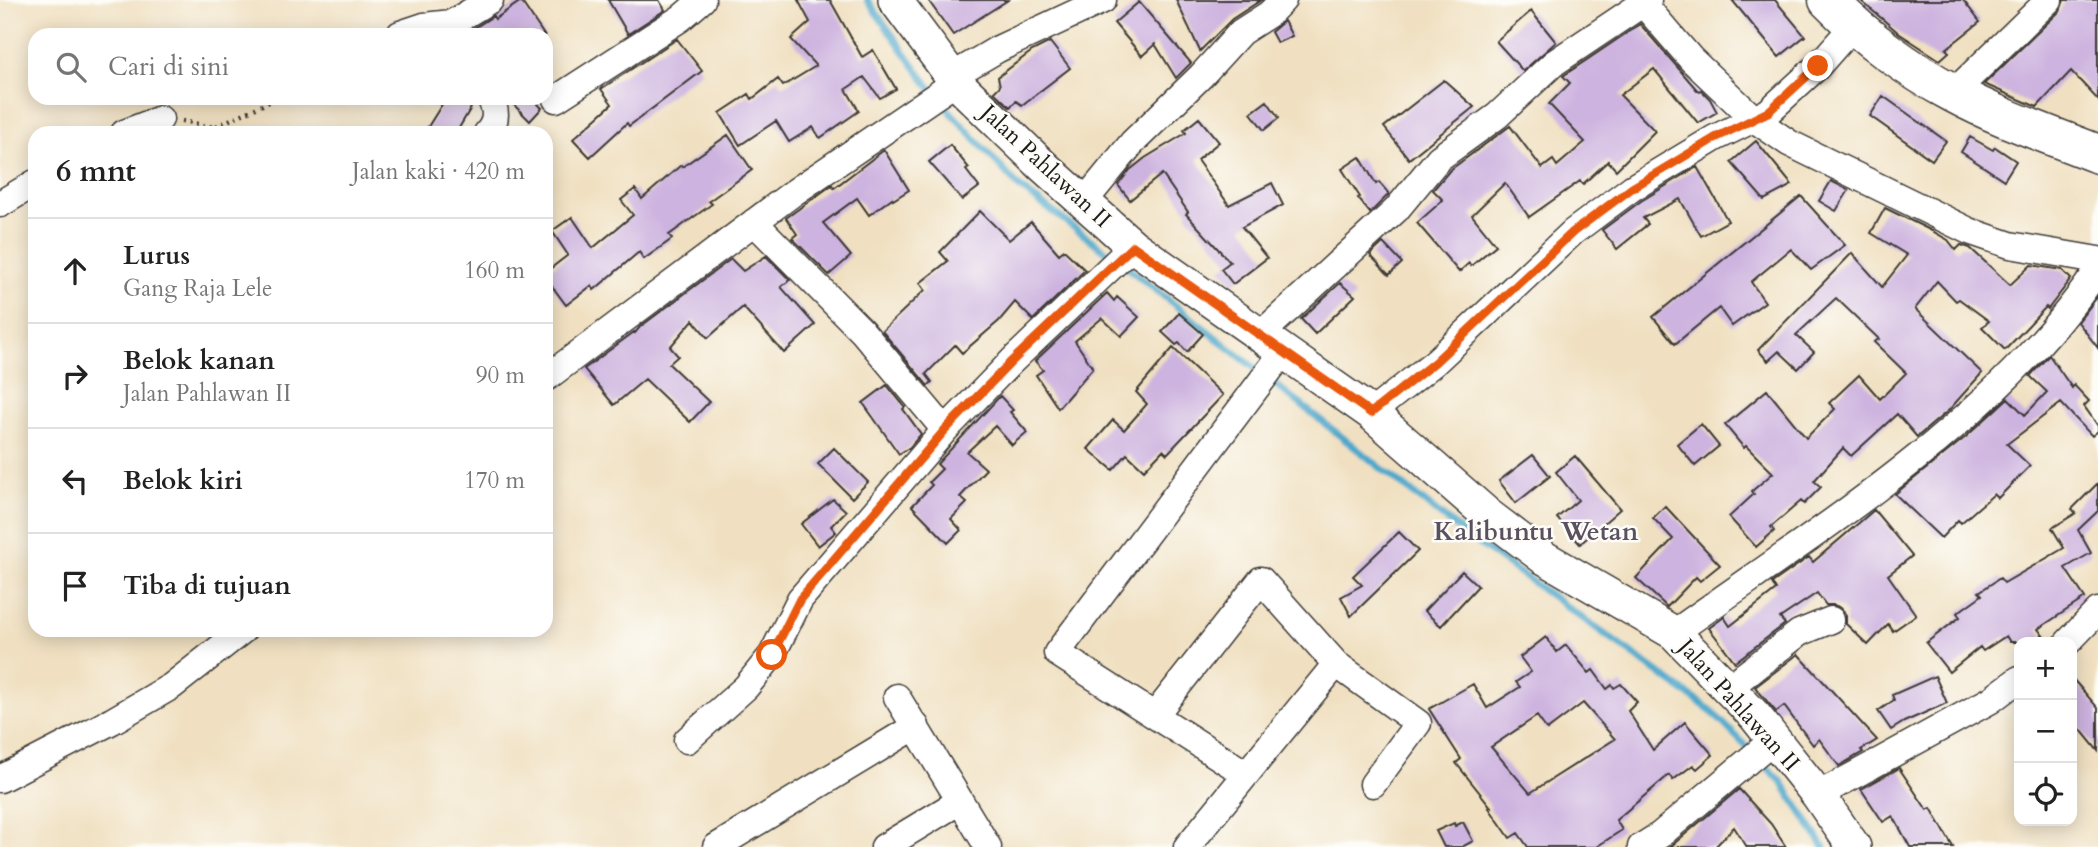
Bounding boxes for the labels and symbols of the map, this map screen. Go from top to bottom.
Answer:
route end [1802,50,1833,81]
street label: Jalan Pahlawan II [972,95,1118,235]
district label: Kalibuntu Wetan [1434,514,1639,549]
street label: Jalan Pahlawan II [1669,630,1807,778]
route start [756,639,787,670]

